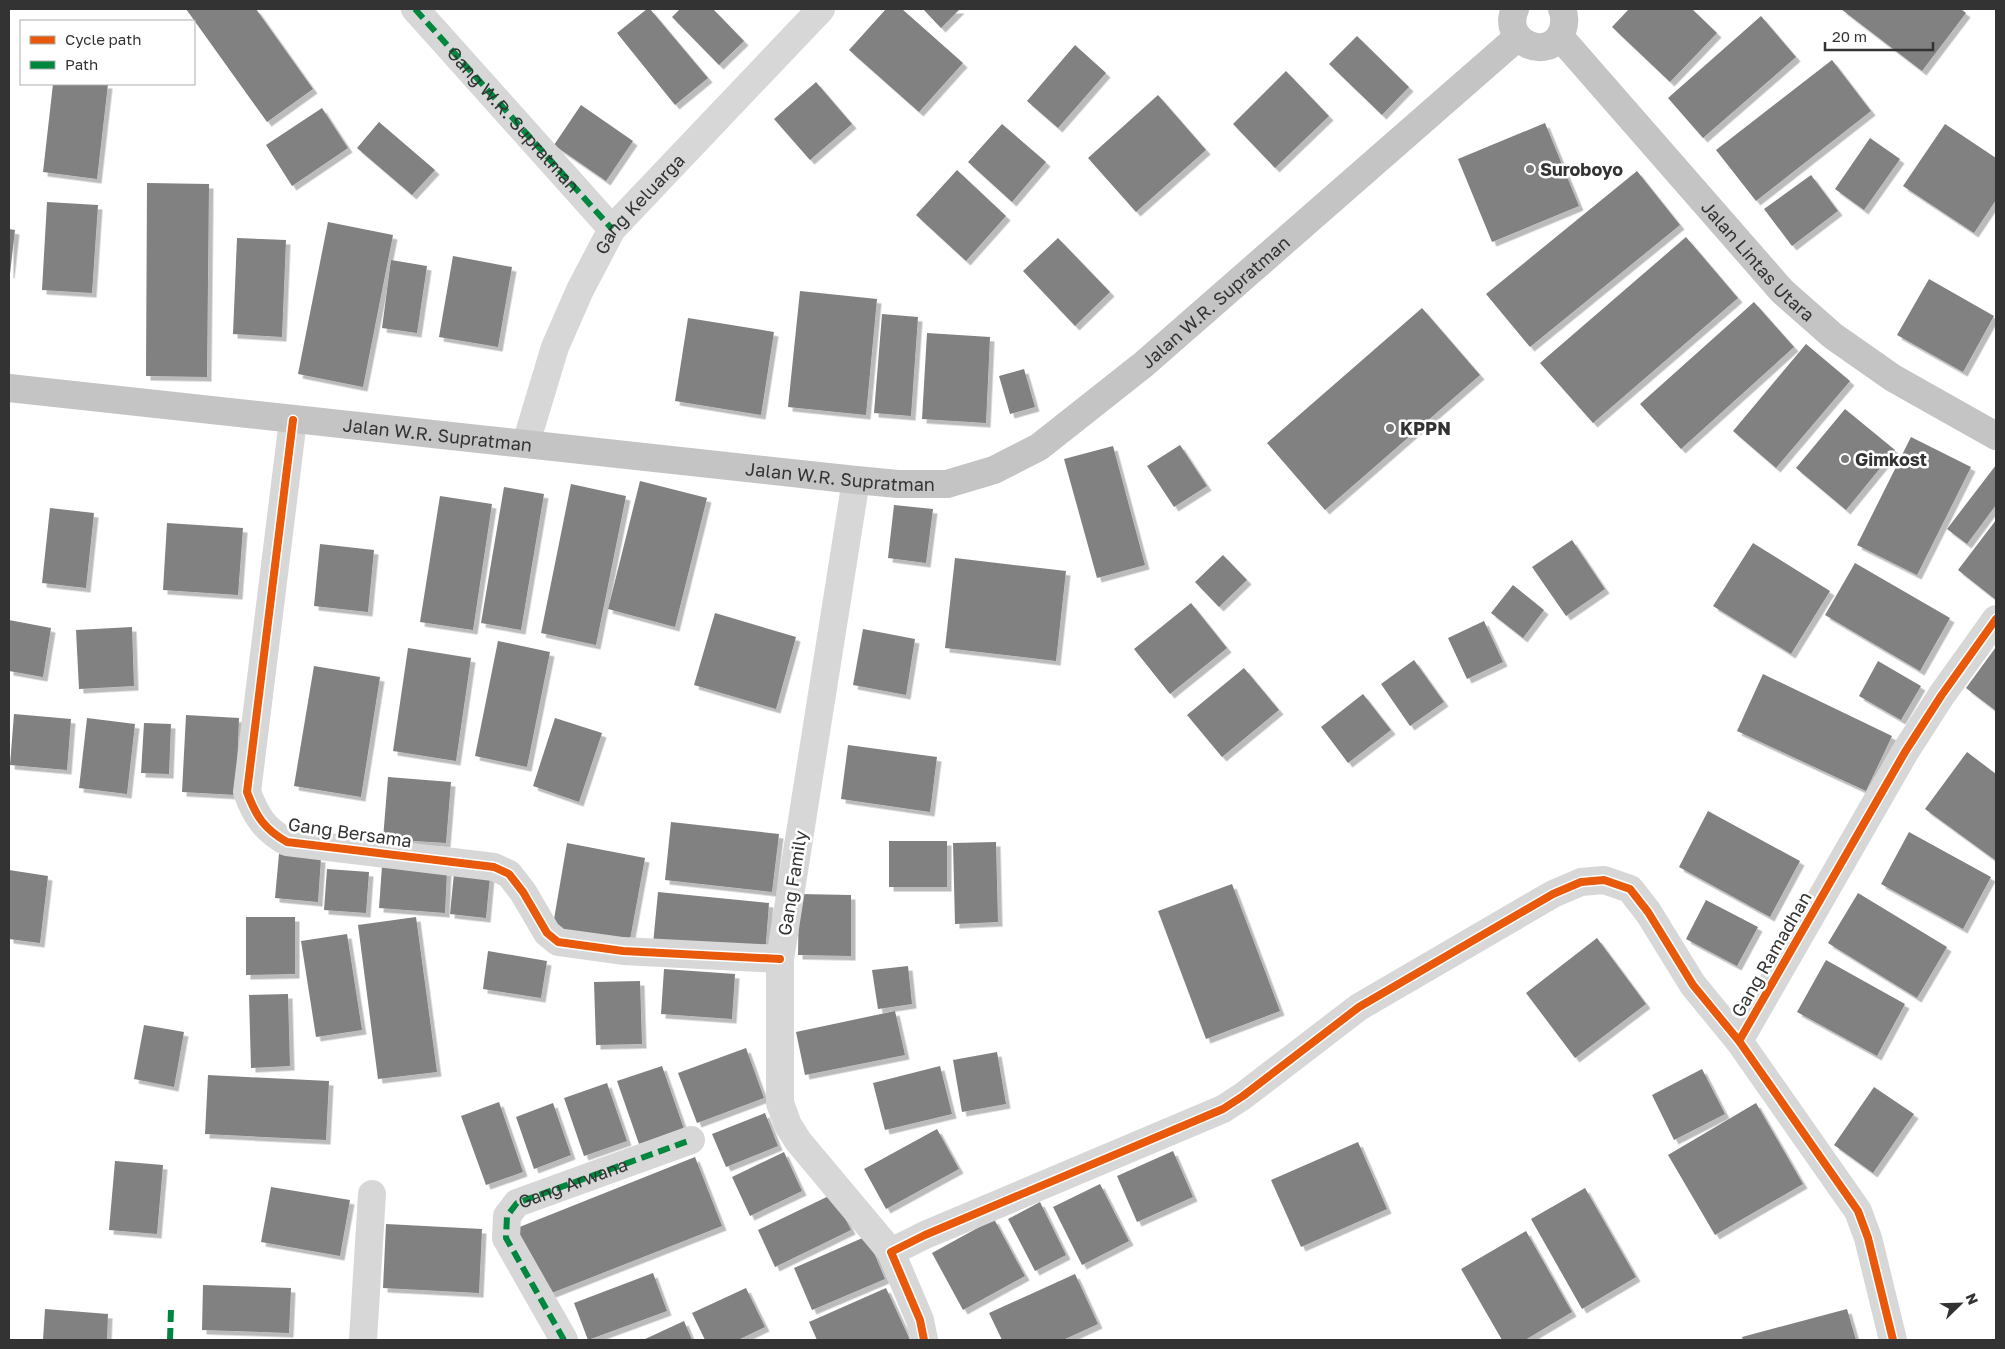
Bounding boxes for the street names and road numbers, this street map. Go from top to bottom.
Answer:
street label: Gang W.R. Supratman [443,42,585,197]
street label: Gang Keluarga [590,149,689,258]
street label: Jalan Lintas Utara [1697,196,1819,326]
street label: Jalan W.R. Supratman [1136,231,1294,373]
street label: Jalan W.R. Supratman [342,413,533,456]
street label: Jalan W.R. Supratman [744,457,935,495]
street label: Gang Bersama [287,812,413,852]
street label: Gang Family [773,829,811,937]
street label: Gang Ramadhan [1726,887,1816,1021]
street label: Gang Arwana [515,1153,630,1213]

